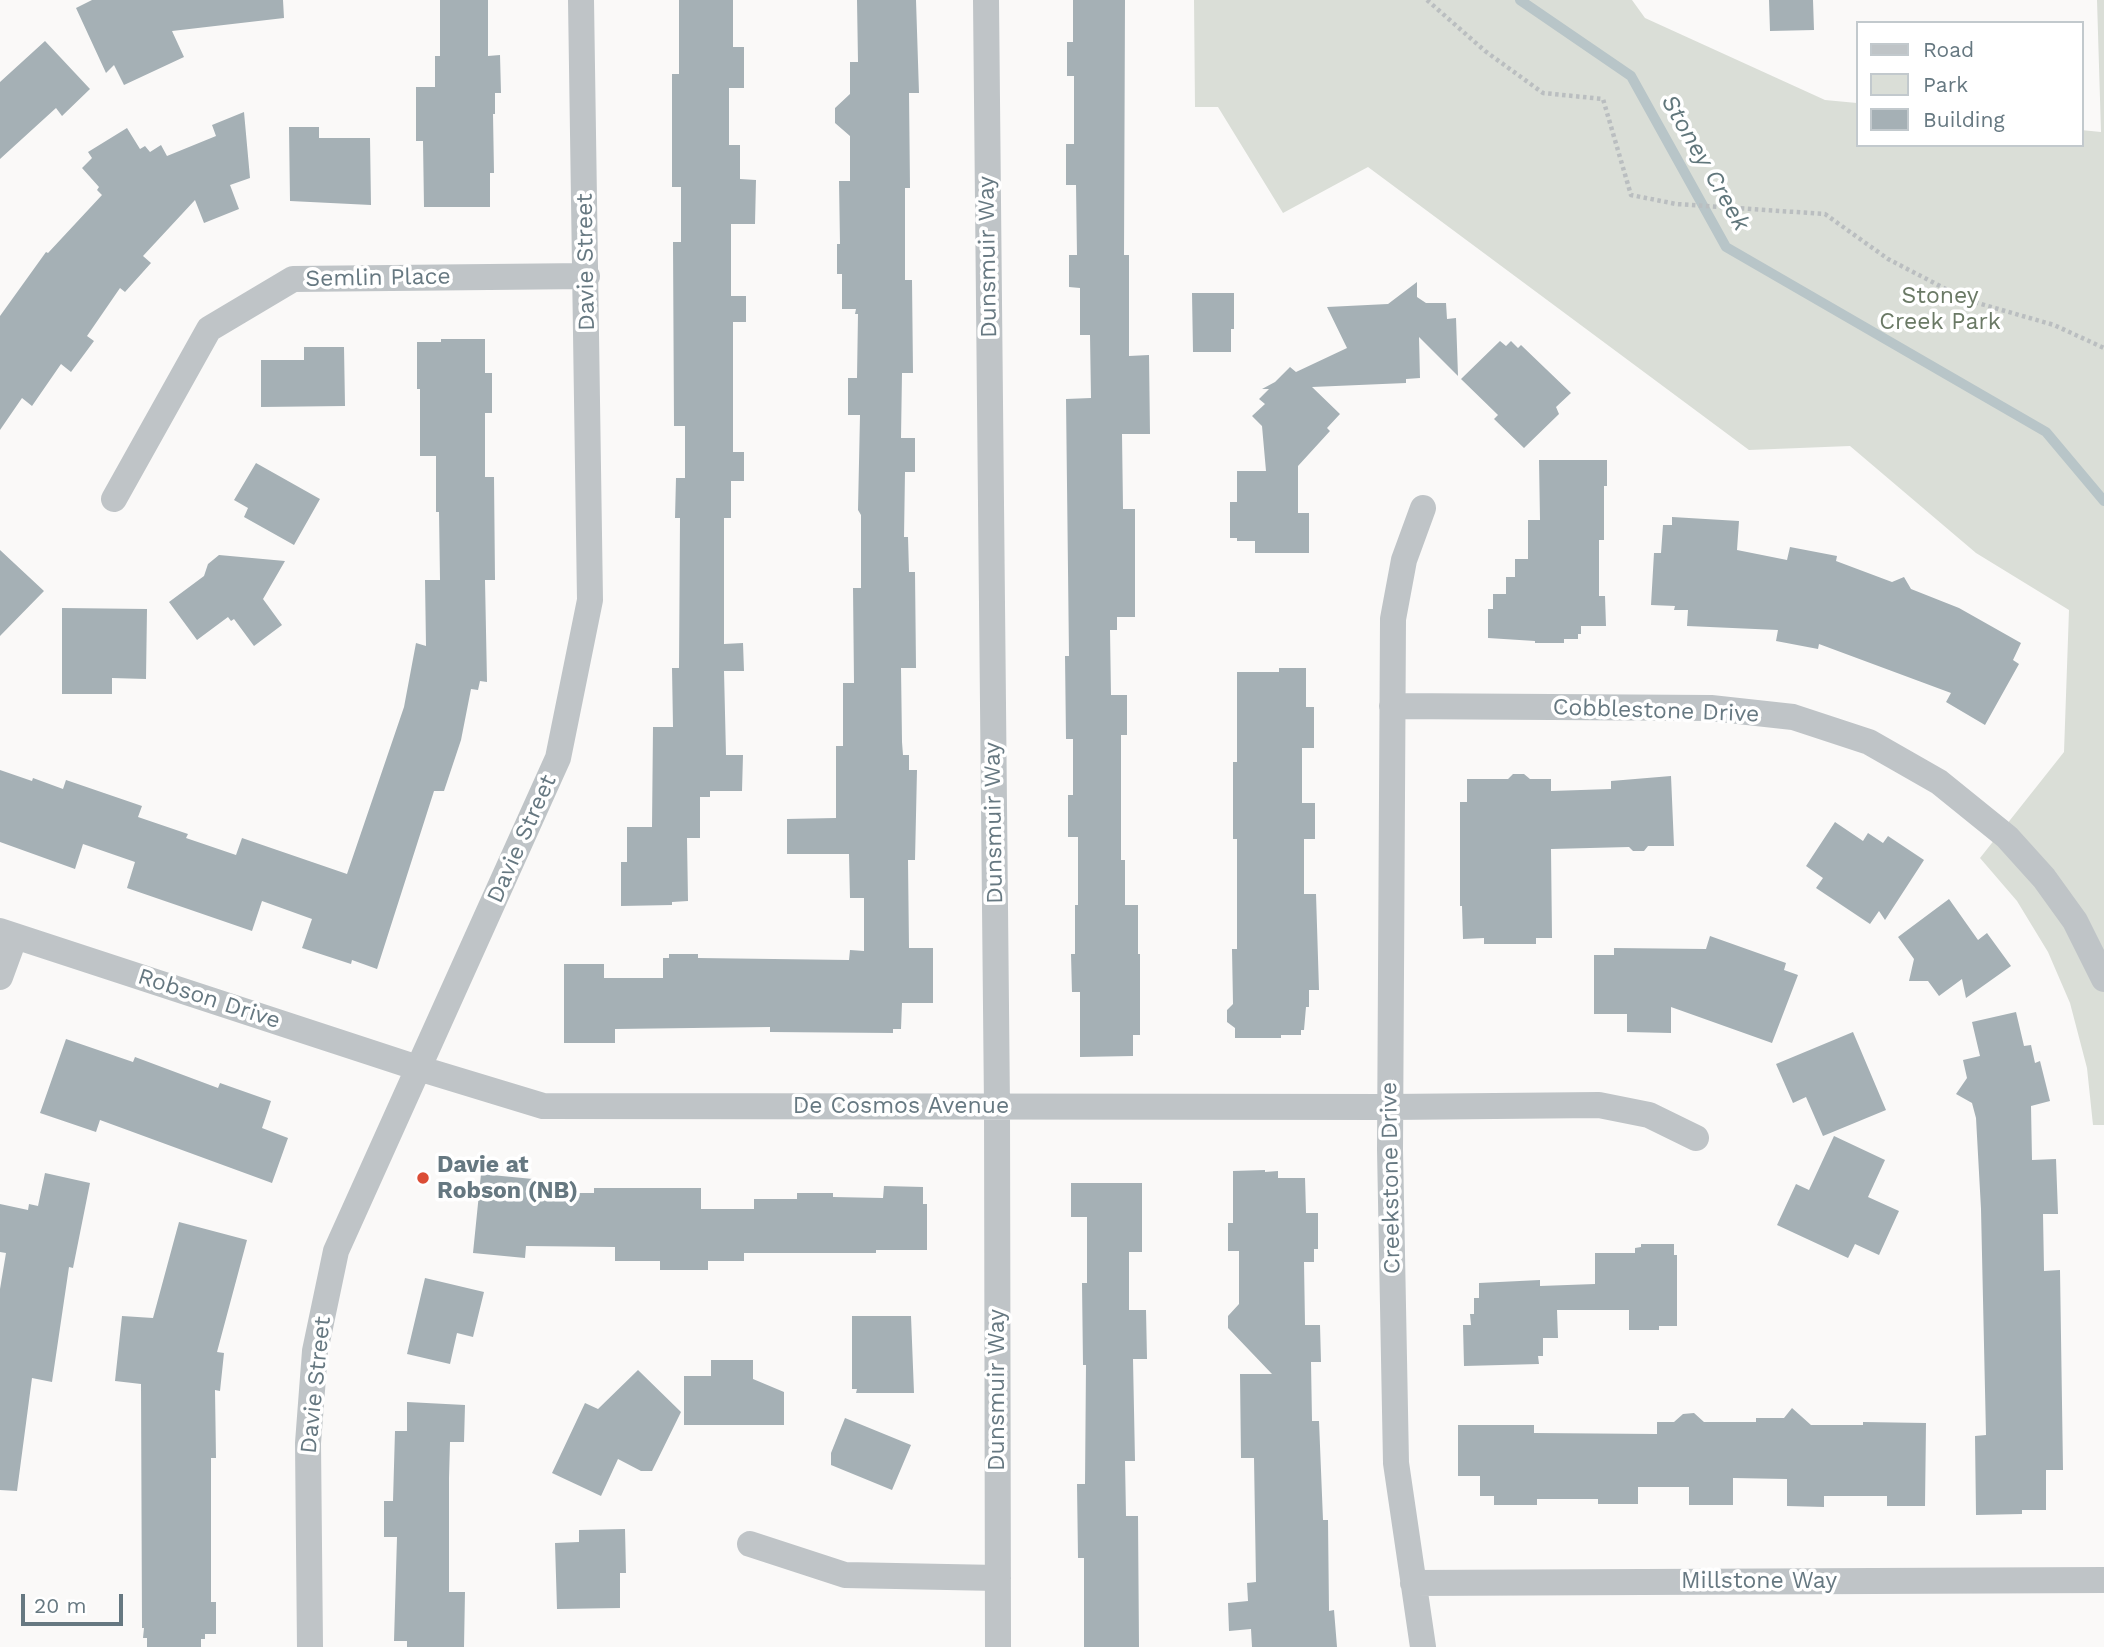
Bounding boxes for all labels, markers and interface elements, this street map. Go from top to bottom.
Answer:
legend [1856,21,2083,147]
text: Road [1923,37,1974,62]
text: Park [1923,72,1968,97]
water label: Stoney Creek [1654,90,1756,236]
text: Building [1923,107,2005,132]
street label: Dunsmuir Way [973,176,1003,338]
street label: Davie Street [571,193,601,331]
street label: Semlin Place [305,263,451,293]
park label: Stoney Creek Park [1879,282,2001,336]
street label: Cobblestone Drive [1552,694,1760,728]
street label: Dunsmuir Way [979,742,1009,904]
street label: Davie Street [481,771,563,907]
street label: Robson Drive [134,963,284,1035]
street label: Creekstone Drive [1376,1082,1406,1274]
street label: De Cosmos Avenue [793,1092,1009,1120]
place label: Davie at Robson (NB) [437,1151,578,1205]
marker: Davie at Robson (NB) [415,1170,431,1186]
street label: Dunsmuir Way [983,1309,1011,1471]
street label: Davie Street [295,1315,337,1455]
street label: Millstone Way [1681,1567,1837,1595]
scale bar [24,1580,126,1624]
text: 20 m [34,1593,86,1618]

